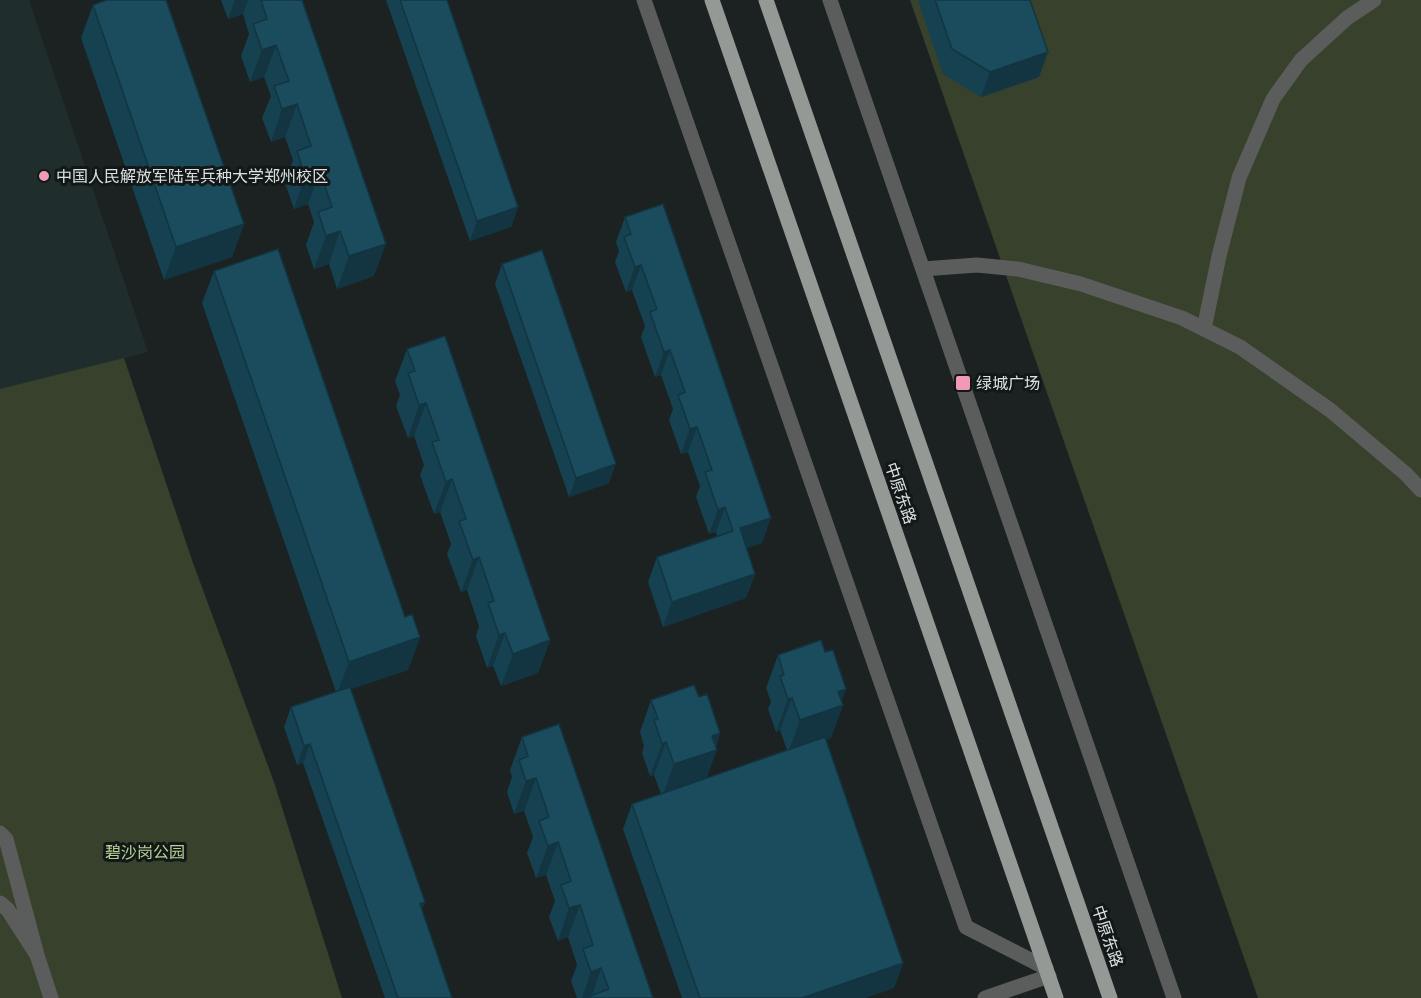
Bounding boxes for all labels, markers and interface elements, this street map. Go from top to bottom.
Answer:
place label: 中国人民解放军陆军兵种大学郑州校区 [56,166,328,186]
marker: 中国人民解放军陆军兵种大学郑州校区 [37,169,51,183]
place label: 绿城广场 [976,373,1040,393]
marker: 绿城广场 [954,374,972,392]
street label: 中原东路 [881,459,921,527]
park label: 碧沙岗公园 [105,842,185,862]
street label: 中原东路 [1088,902,1128,970]

